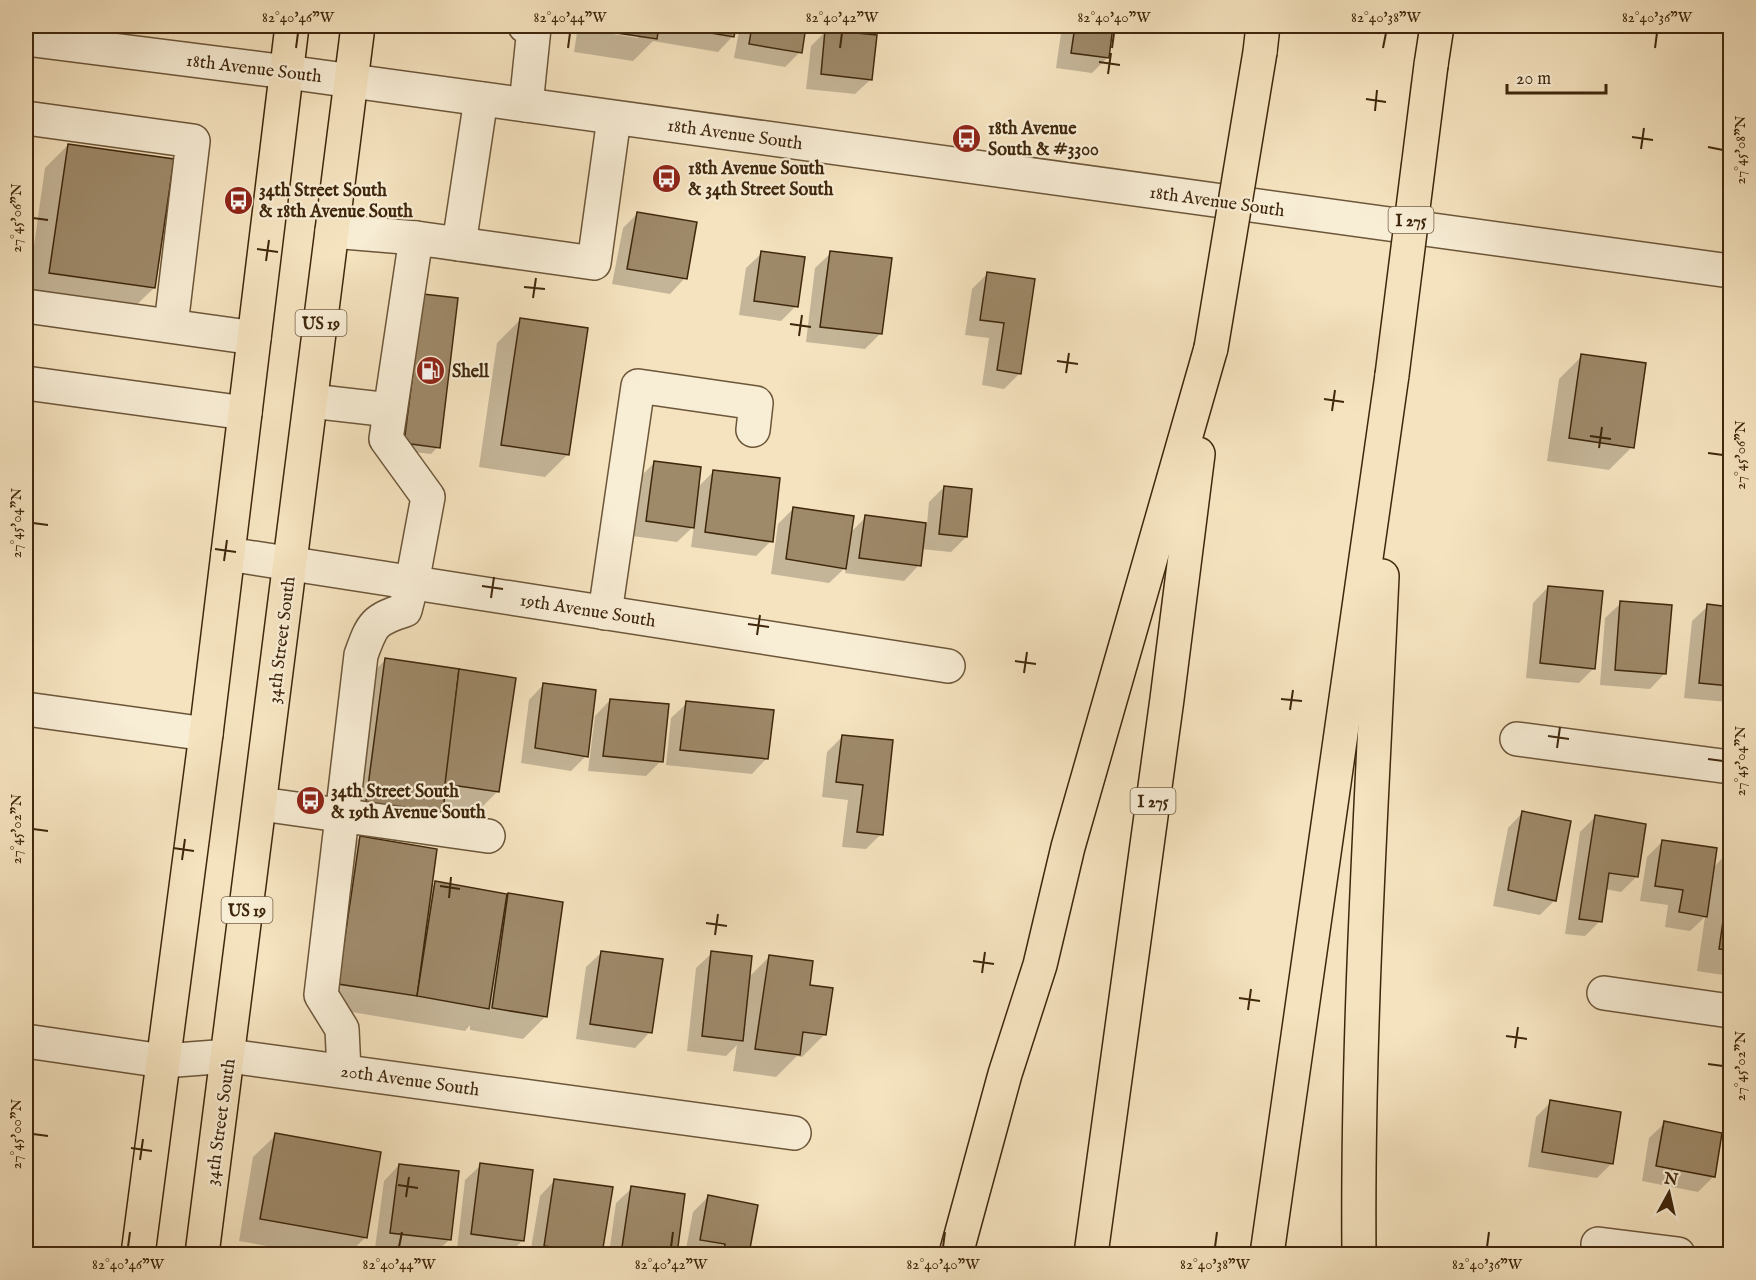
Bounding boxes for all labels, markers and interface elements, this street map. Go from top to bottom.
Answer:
text: 82°40'46"W [262,8,335,27]
text: 82°40'44"W [534,8,607,27]
text: 82°40'42"W [806,8,879,27]
text: 82°40'40"W [1077,8,1151,27]
text: 82°40'38"W [1351,8,1422,27]
text: 82°40'36"W [1622,8,1693,27]
street label: 18th Avenue South [185,50,323,89]
scale bar [1507,57,1606,95]
text: 20 m [1516,68,1551,91]
street label: 18th Avenue South [666,115,804,156]
text: 27°45'08"N [1731,115,1750,185]
place label: 18th Avenue South & #3300 [988,118,1099,162]
bus stop icon: 18th Avenue South & #3300 [951,122,983,154]
place label: 18th Avenue South & 34th Street South [688,158,834,202]
bus stop icon: 18th Avenue South & 34th Street South [651,162,683,194]
place label: 34th Street South & 18th Avenue South [259,180,413,224]
street label: 18th Avenue South [1148,182,1286,223]
text: 27°45'06"N [7,183,26,253]
bus stop icon: 34th Street South & 18th Avenue South [222,184,254,216]
road number: I 275 [1388,207,1434,233]
road number: US 19 [296,310,346,336]
fuel station icon: Shell [415,355,447,387]
place label: Shell [452,361,490,384]
text: 27°45'06"N [1731,420,1750,490]
text: 27°45'04"N [7,488,26,558]
street label: 34th Street South [263,575,302,705]
street label: 19th Avenue South [518,589,658,634]
text: 27°45'04"N [1731,726,1750,796]
place label: 34th Street South & 19th Avenue South [331,781,486,825]
bus stop icon: 34th Street South & 19th Avenue South [294,785,326,817]
road number: I 275 [1130,788,1176,814]
text: 27°45'02"N [7,794,26,864]
road number: US 19 [222,897,272,923]
text: 27°45'02"N [1731,1031,1750,1101]
street label: 34th Street South [201,1057,242,1187]
street label: 20th Avenue South [339,1060,481,1103]
text: 27°45'00"N [7,1099,26,1169]
north arrow [1639,1163,1699,1223]
text: N [1662,1169,1679,1191]
text: 82°40'46"W [92,1255,165,1274]
text: 82°40'44"W [363,1255,436,1274]
text: 82°40'42"W [635,1255,708,1274]
text: 82°40'40"W [906,1255,980,1274]
text: 82°40'38"W [1180,1255,1251,1274]
text: 82°40'36"W [1452,1255,1523,1274]

